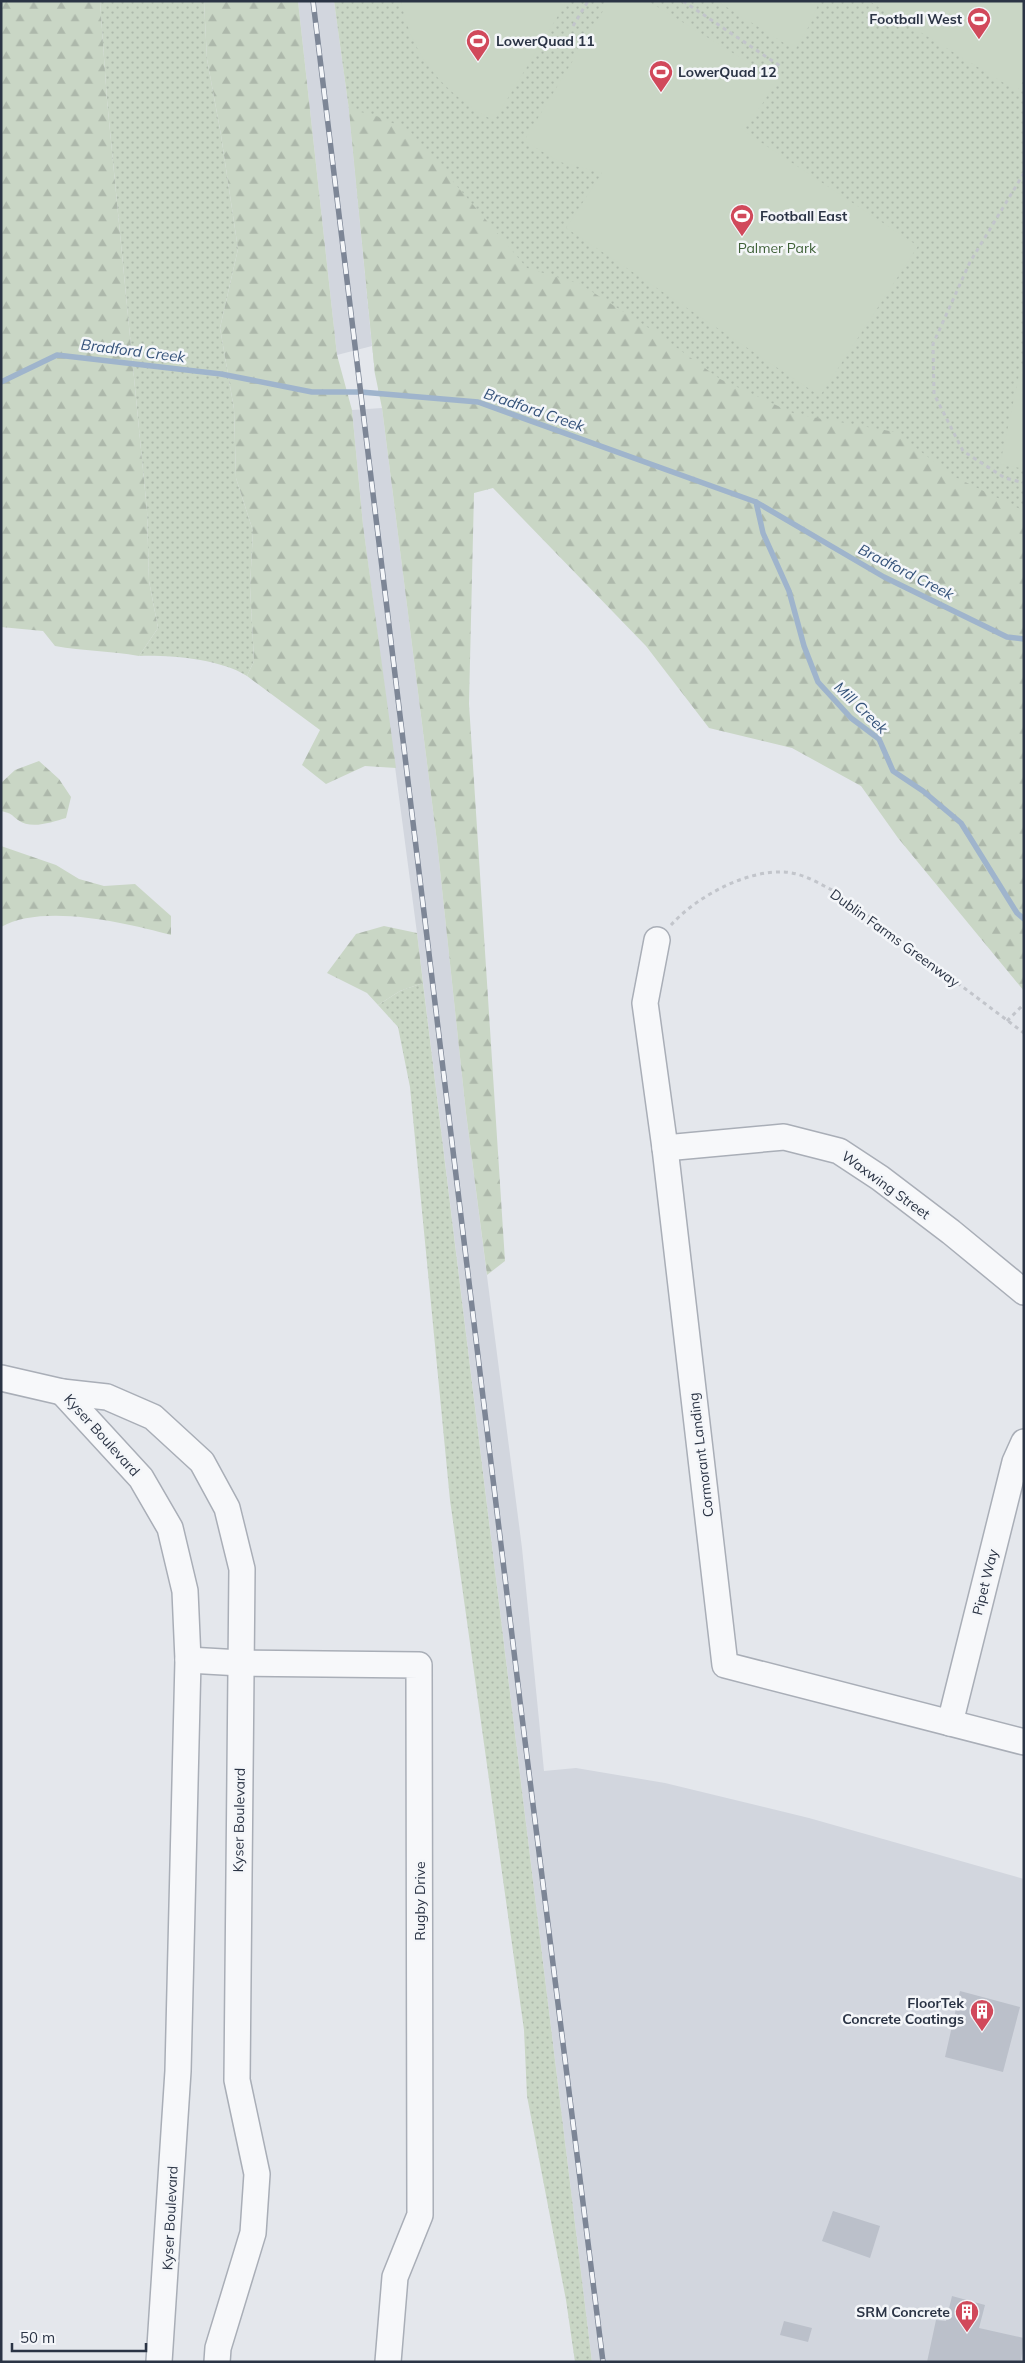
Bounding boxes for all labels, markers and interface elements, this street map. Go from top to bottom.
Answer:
sports icon: Football West [966,6,992,40]
place label: Football West [869,10,963,28]
sports icon: LowerQuad 11 [465,28,491,62]
place label: LowerQuad 11 [496,32,595,50]
sports icon: LowerQuad 12 [648,59,674,93]
place label: LowerQuad 12 [678,63,777,81]
sports icon: Football East [729,203,755,237]
place label: Football East [760,207,848,225]
park label: Palmer Park [738,239,817,257]
water label: Bradford Creek [80,335,188,366]
water label: Bradford Creek [481,383,588,436]
water label: Bradford Creek [855,539,958,604]
water label: Mill Creek [831,677,893,739]
street label: Dublin Farms Greenway [827,885,964,991]
street label: Waxwing Street [838,1147,934,1223]
street label: Kyser Boulevard [60,1390,144,1480]
street label: Cormorant Landing [684,1392,718,1518]
street label: Pipet Way [968,1547,1002,1617]
street label: Kyser Boulevard [229,1768,249,1872]
street label: Rugby Drive [411,1861,429,1941]
place label: FloorTek Concrete Coatings [842,1994,964,2028]
building icon: FloorTek Concrete Coatings [969,1998,995,2032]
street label: Kyser Boulevard [158,2165,182,2271]
building icon: SRM Concrete [954,2299,980,2333]
place label: SRM Concrete [856,2303,950,2321]
scale bar [12,2320,146,2352]
text: 50 m [20,2328,55,2347]

